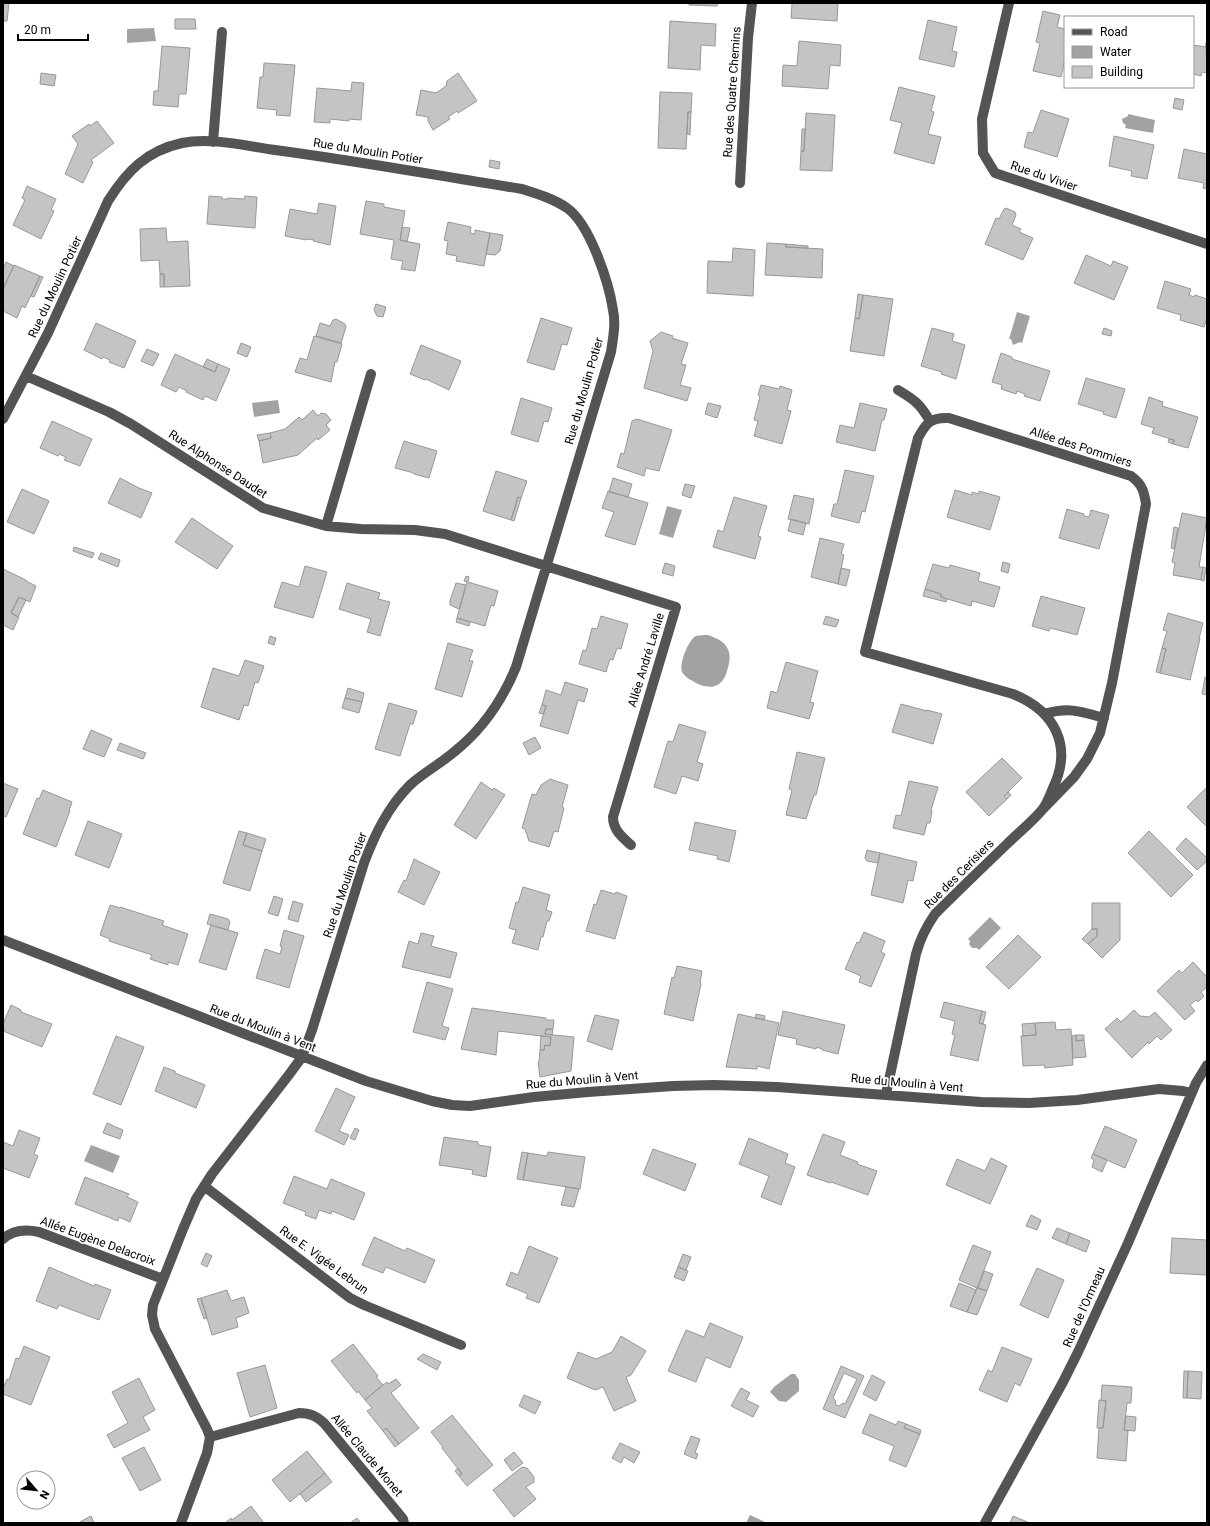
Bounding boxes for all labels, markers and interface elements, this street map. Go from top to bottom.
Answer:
scale bar [18,16,88,42]
legend [1064,16,1194,88]
text: 20 m [24,23,51,37]
text: Road [1100,25,1128,39]
street label: Rue des Quatre Chemins [720,26,744,158]
text: Water [1100,45,1131,59]
text: Building [1100,65,1143,79]
street label: Rue du Moulin Potier [312,135,424,167]
street label: Rue du Vivier [1009,158,1079,194]
street label: Rue du Moulin Potier [25,234,85,340]
street label: Rue du Moulin Potier [562,336,606,446]
street label: Allée des Pommiers [1028,424,1134,470]
street label: Rue Alphonse Daudet [166,427,270,501]
street label: Allée André Laville [625,611,667,709]
street label: Rue du Moulin Potier [320,830,370,940]
street label: Rue des Cerisiers [921,836,997,912]
street label: Rue du Moulin à Vent [208,1001,318,1055]
street label: Rue du Moulin à Vent [525,1068,639,1092]
street label: Rue du Moulin à Vent [850,1071,964,1095]
street label: Allée Eugène Delacroix [39,1214,157,1268]
street label: Rue E. Vigée Lebrun [277,1223,371,1297]
street label: Rue de l'Ormeau [1060,1264,1108,1350]
street label: Allée Claude Monet [328,1411,406,1499]
north arrow [16,1470,56,1510]
text: N [37,1488,52,1501]

